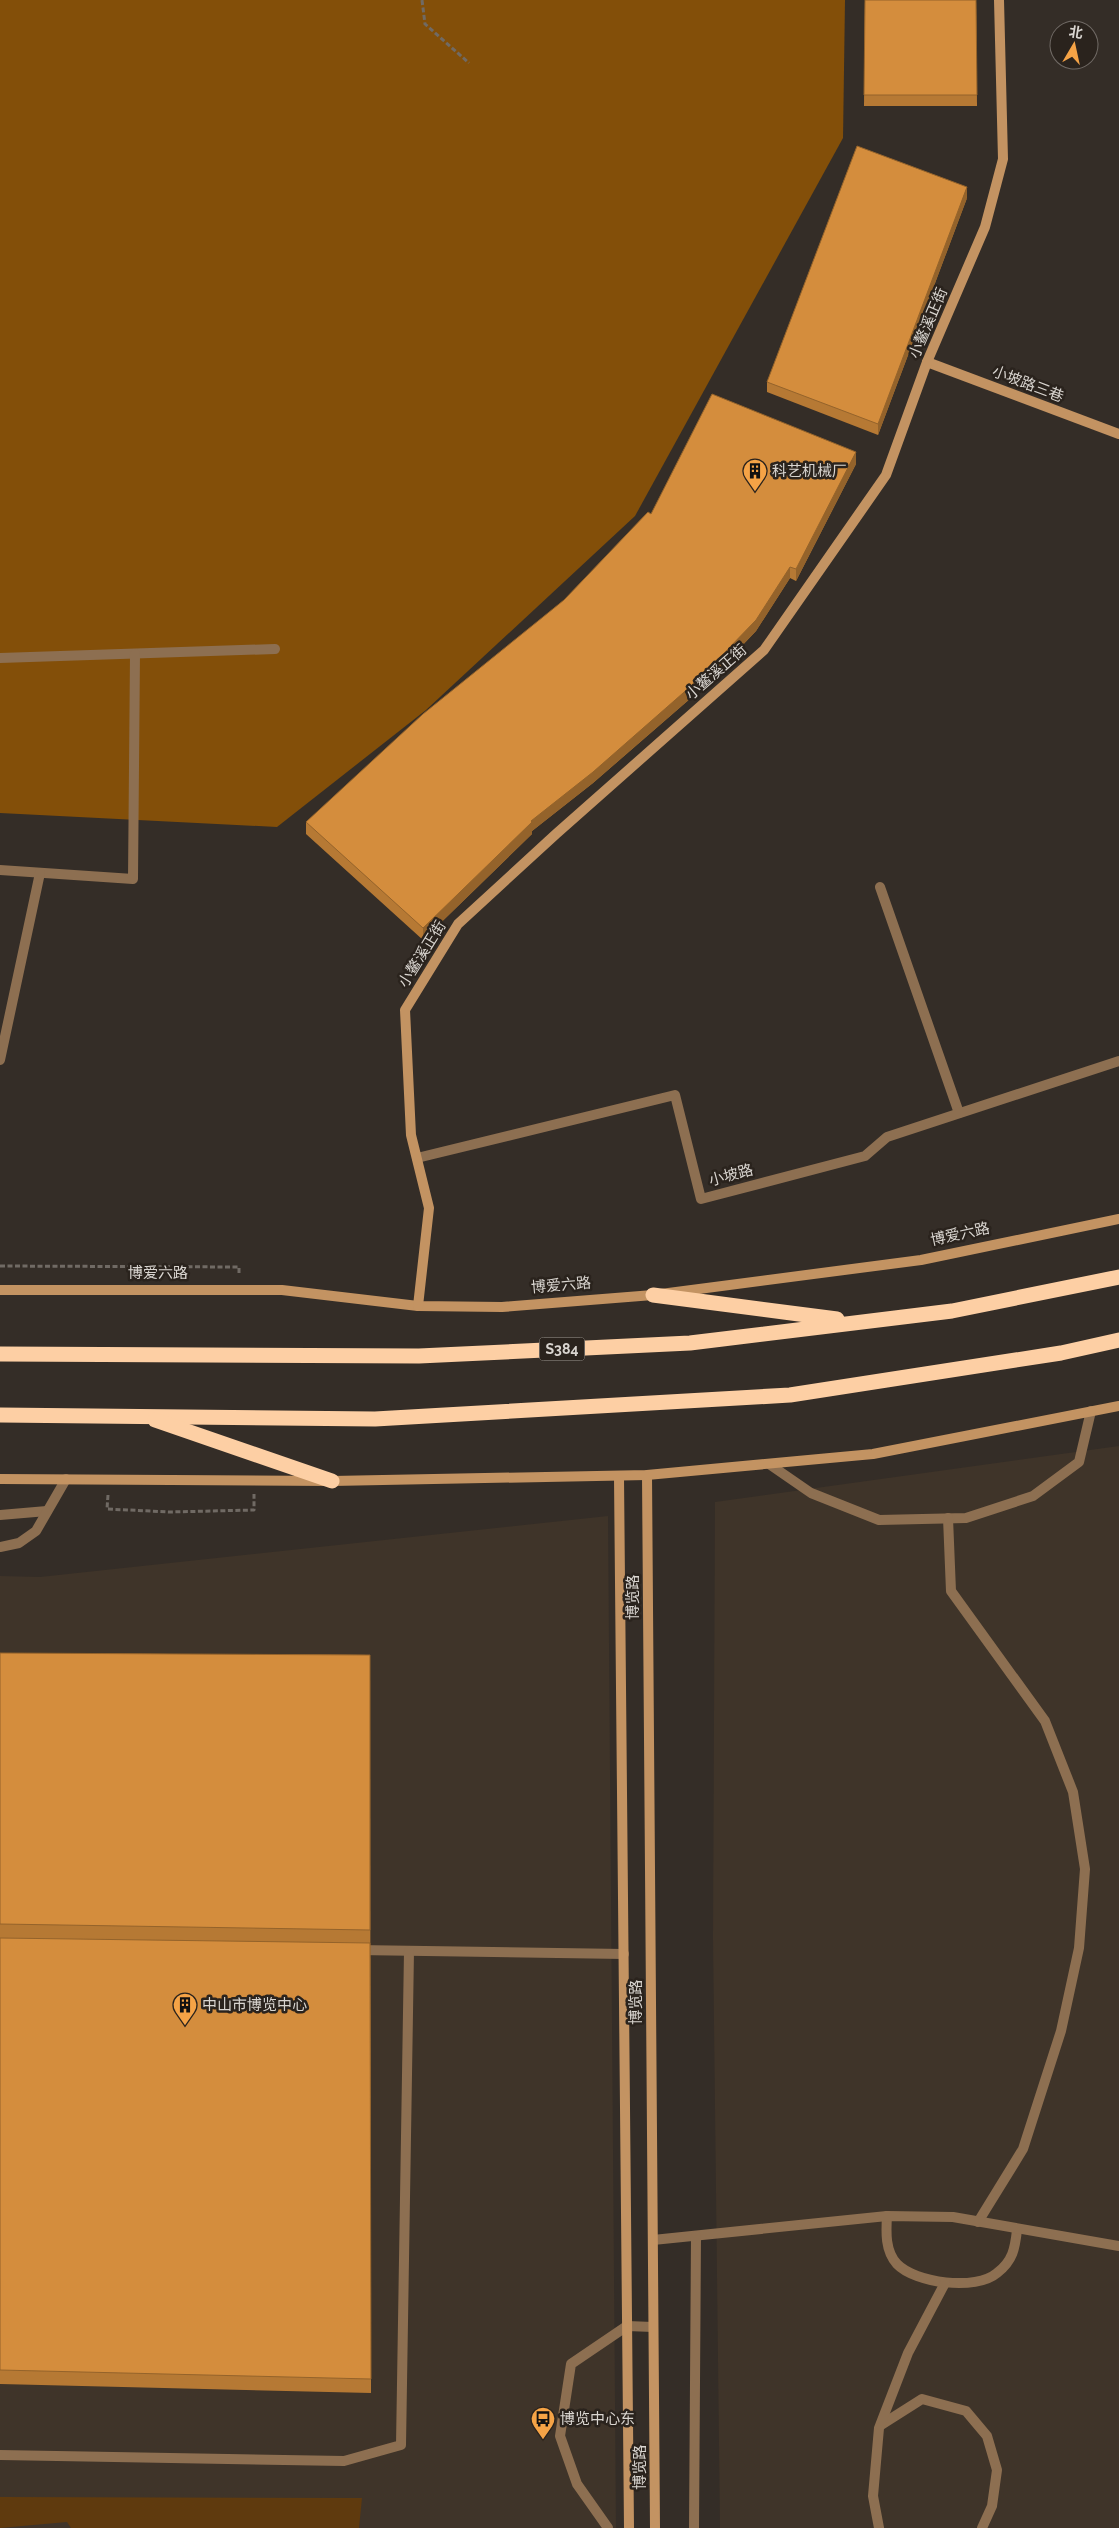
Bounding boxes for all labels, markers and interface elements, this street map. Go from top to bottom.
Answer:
north arrow [1049,20,1099,70]
text: 北 [1068,23,1084,41]
street label: 小鳌溪正街 [905,285,951,361]
street label: 小坡路三巷 [990,362,1066,406]
building icon: 科艺机械厂 [742,458,768,492]
place label: 科艺机械厂 [772,462,847,480]
street label: 小鳌溪正街 [682,641,750,703]
street label: 小鳌溪正街 [394,917,450,991]
street label: 小坡路 [707,1160,755,1190]
street label: 博爱六路 [929,1219,991,1249]
street label: 博爱六路 [128,1264,188,1282]
street label: 博爱六路 [530,1273,592,1297]
road number: S384 [540,1338,584,1360]
street label: 博览路 [624,1574,642,1620]
street label: 博览路 [627,1979,645,2025]
building icon: 中山市博览中心 [172,1992,198,2026]
place label: 中山市博览中心 [202,1996,307,2014]
bus stop icon: 博览中心东 [530,2406,556,2440]
place label: 博览中心东 [560,2410,635,2428]
street label: 博览路 [631,2444,649,2490]

